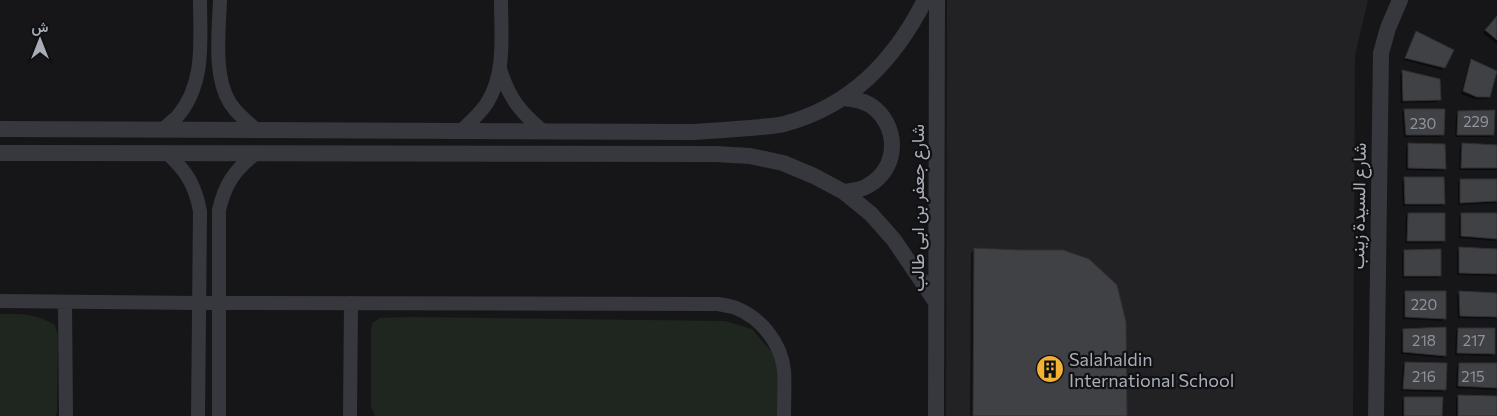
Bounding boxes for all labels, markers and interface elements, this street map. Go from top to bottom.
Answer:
north arrow [15,15,65,65]
text: ش [32,18,49,36]
house number: 229 [1463,112,1489,130]
house number: 230 [1410,114,1436,132]
street label: شارع جعفر بن ابى طالب [906,124,930,292]
street label: شارع السيدة زينب [1346,142,1372,270]
house number: 220 [1411,295,1437,313]
house number: 218 [1412,331,1436,349]
house number: 217 [1463,331,1485,349]
place label: Salahaldin International School [1069,348,1234,391]
building icon: Salahaldin International School [1035,354,1065,384]
house number: 216 [1412,367,1436,385]
house number: 215 [1461,367,1485,385]

